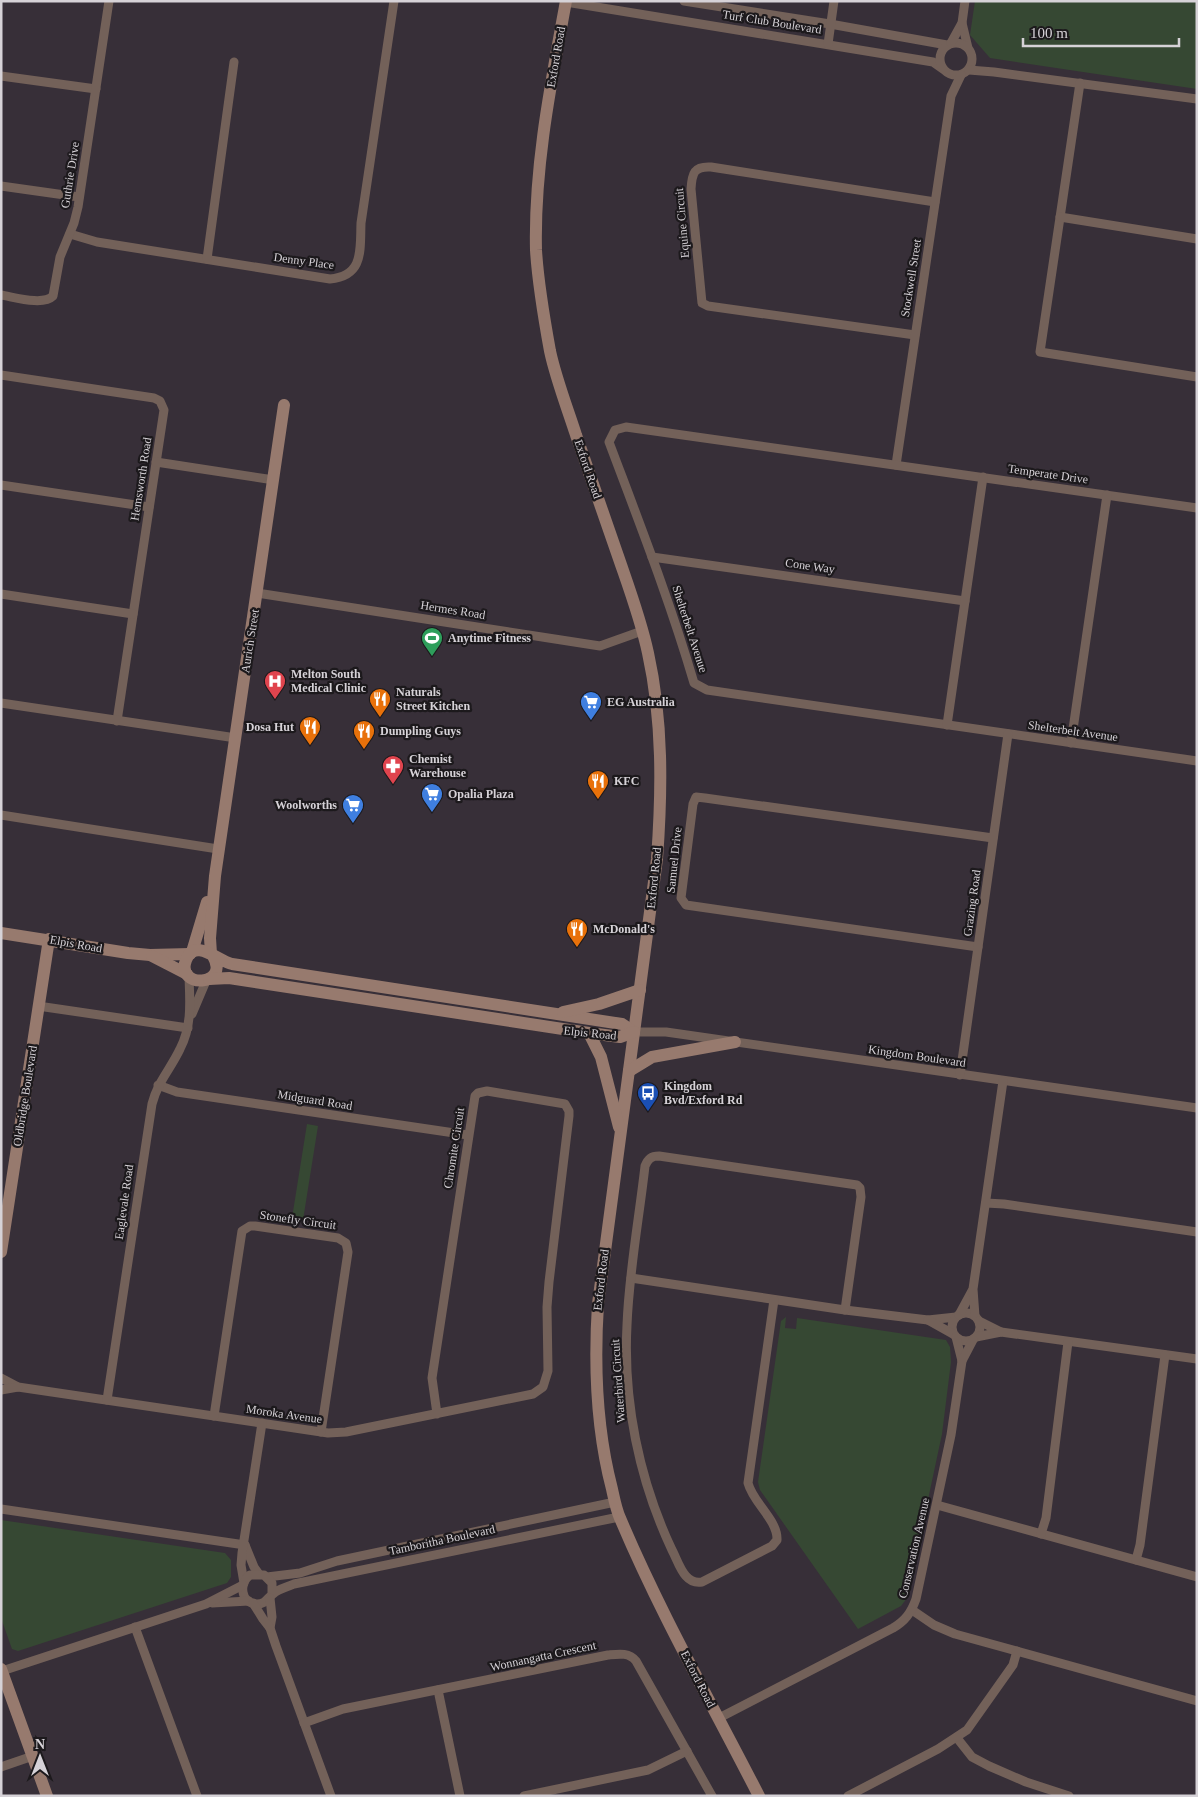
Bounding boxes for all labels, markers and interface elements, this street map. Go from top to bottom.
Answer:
street label: Turf Club Boulevard [721,7,823,37]
scale bar [1023,15,1179,47]
street label: Exford Road [544,25,568,89]
text: 100 m [1030,25,1068,41]
street label: Guthrie Drive [58,141,82,209]
street label: Equine Circuit [672,187,692,259]
street label: Stockwell Street [898,237,924,318]
street label: Denny Place [273,250,335,272]
street label: Hemsworth Road [127,436,155,522]
street label: Exford Road [571,438,605,500]
street label: Temperate Drive [1007,461,1089,487]
street label: Cone Way [784,556,836,576]
street label: Shelterbelt Avenue [669,584,711,674]
street label: Hermes Road [419,598,487,622]
street label: Aurich Street [238,607,262,674]
sports icon: Anytime Fitness [420,626,444,657]
place label: Anytime Fitness [448,631,531,645]
place label: Melton South Medical Clinic [291,667,367,695]
hospital icon: Melton South Medical Clinic [263,669,287,700]
place label: Naturals Street Kitchen [396,685,470,713]
restaurant icon: Naturals Street Kitchen [368,687,392,718]
supermarket icon: EG Australia [579,690,603,721]
place label: EG Australia [607,695,675,709]
restaurant icon: Dosa Hut [298,715,322,746]
street label: Shelterbelt Avenue [1027,718,1119,744]
restaurant icon: Dumpling Guys [352,719,376,750]
place label: Dosa Hut [246,720,294,734]
place label: Dumpling Guys [380,724,461,738]
place label: Chemist Warehouse [409,752,467,780]
pharmacy icon: Chemist Warehouse [381,754,405,785]
restaurant icon: KFC [586,769,610,800]
place label: KFC [614,774,639,788]
supermarket icon: Opalia Plaza [420,782,444,813]
place label: Opalia Plaza [448,787,514,801]
supermarket icon: Woolworths [341,793,365,824]
place label: Woolworths [275,798,337,812]
street label: Samuel Drive [664,826,684,894]
street label: Exford Road [644,847,664,909]
street label: Grazing Road [960,869,984,937]
restaurant icon: McDonald's [565,917,589,948]
place label: McDonald's [593,922,655,936]
street label: Elpis Road [49,933,103,955]
street label: Elpis Road [563,1023,617,1043]
street label: Kingdom Boulevard [867,1042,967,1070]
street label: Oldbridge Boulevard [10,1045,40,1147]
place label: Kingdom Bvd/Exford Rd [664,1079,743,1107]
bus stop icon: Kingdom Bvd/Exford Rd [636,1081,660,1112]
street label: Midguard Road [277,1087,353,1113]
street label: Chromite Circuit [441,1106,467,1189]
street label: Eaglevale Road [112,1164,136,1240]
street label: Stonefly Circuit [259,1208,338,1232]
street label: Exford Road [590,1249,612,1311]
street label: Waterbird Circuit [608,1338,628,1423]
street label: Moroka Avenue [245,1402,323,1426]
street label: Conservation Avenue [896,1496,932,1600]
street label: Tamboritha Boulevard [388,1522,496,1558]
street label: Wonnangatta Crescent [489,1638,598,1674]
street label: Exford Road [678,1648,718,1710]
north arrow [15,1732,65,1782]
text: N [35,1737,45,1752]

